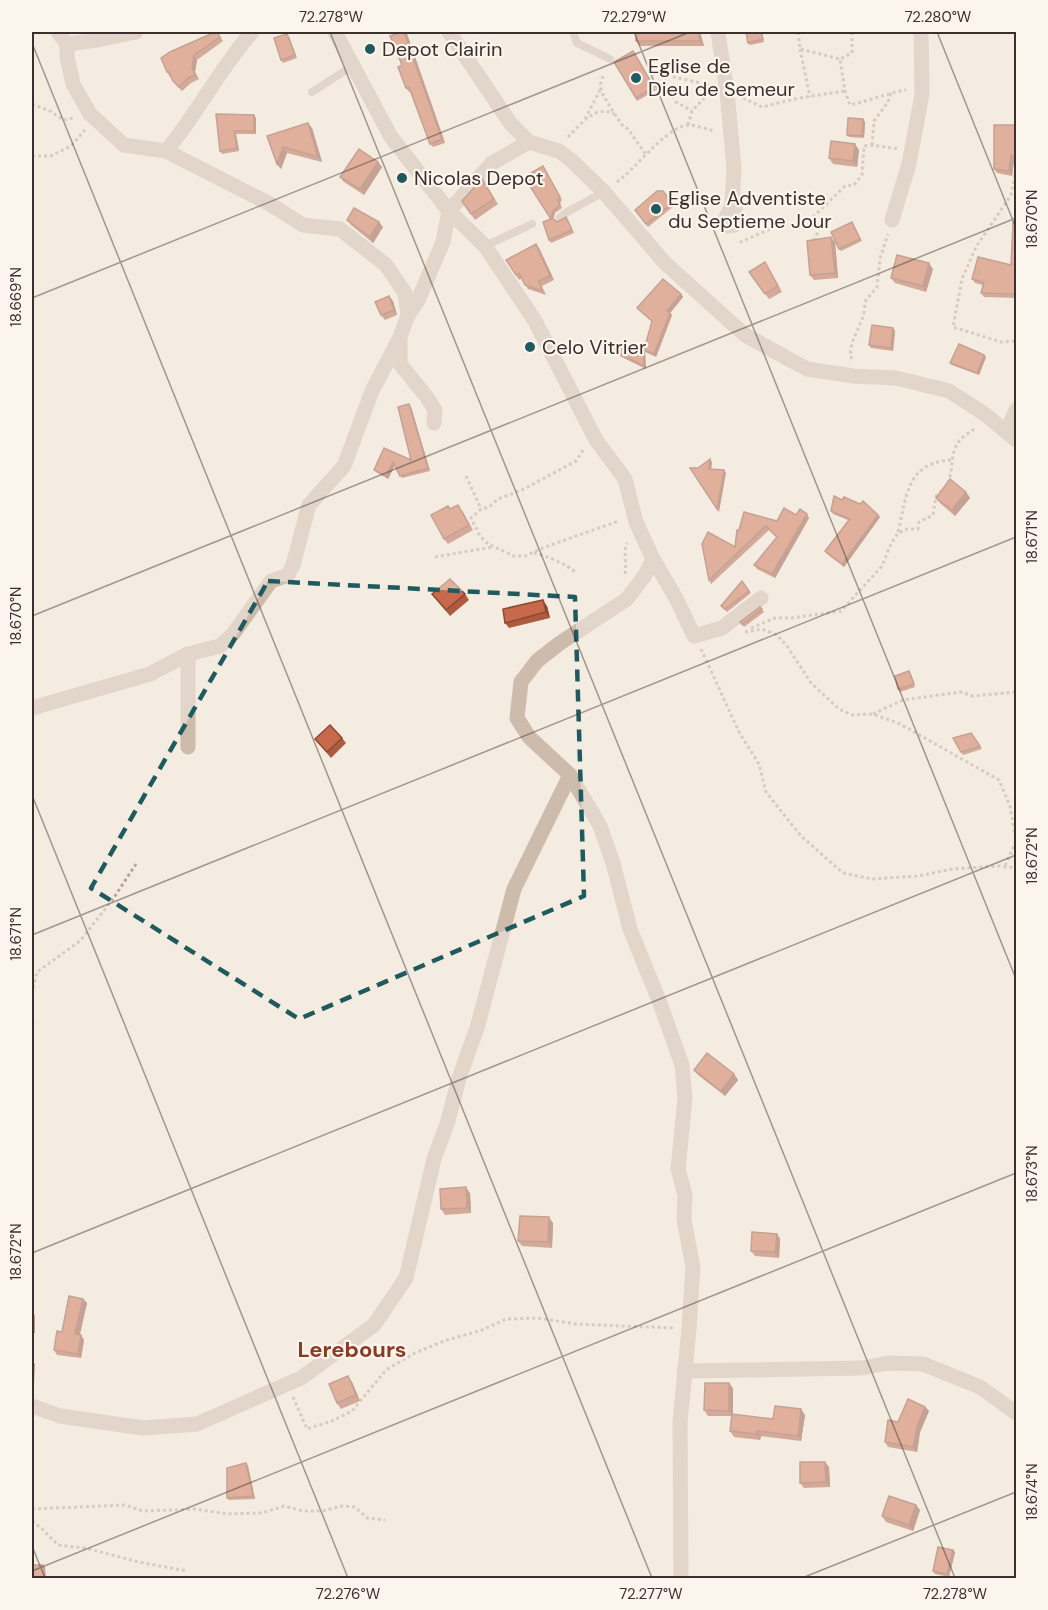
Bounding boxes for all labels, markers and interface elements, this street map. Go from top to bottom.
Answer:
text: 72.278°W [299,7,364,27]
text: 72.279°W [602,7,667,27]
text: 72.280°W [905,7,972,27]
place label: Depot Clairin [382,36,502,62]
marker: Depot Clairin [363,42,377,56]
place label: Eglise de Dieu de Semeur [648,53,795,102]
marker: Eglise de Dieu de Semeur [629,71,643,85]
place label: Nicolas Depot [414,165,544,191]
marker: Nicolas Depot [395,171,409,185]
place label: Eglise Adventiste du Septieme Jour [668,185,832,234]
text: 18.670°N [1022,190,1042,248]
marker: Eglise Adventiste du Septieme Jour [649,202,663,216]
text: 18.669°N [6,267,26,327]
place label: Celo Vitrier [542,334,646,360]
marker: Celo Vitrier [523,340,537,354]
text: 18.671°N [1022,510,1042,564]
text: 18.670°N [6,587,26,645]
text: 18.672°N [1022,827,1042,885]
text: 18.671°N [6,907,26,961]
text: 18.673°N [1022,1145,1042,1203]
text: 18.672°N [6,1223,26,1281]
district label: Lerebours [297,1335,407,1364]
text: 18.674°N [1022,1463,1042,1521]
text: 72.276°W [316,1584,381,1604]
text: 72.277°W [619,1584,683,1604]
text: 72.278°W [923,1584,988,1604]

